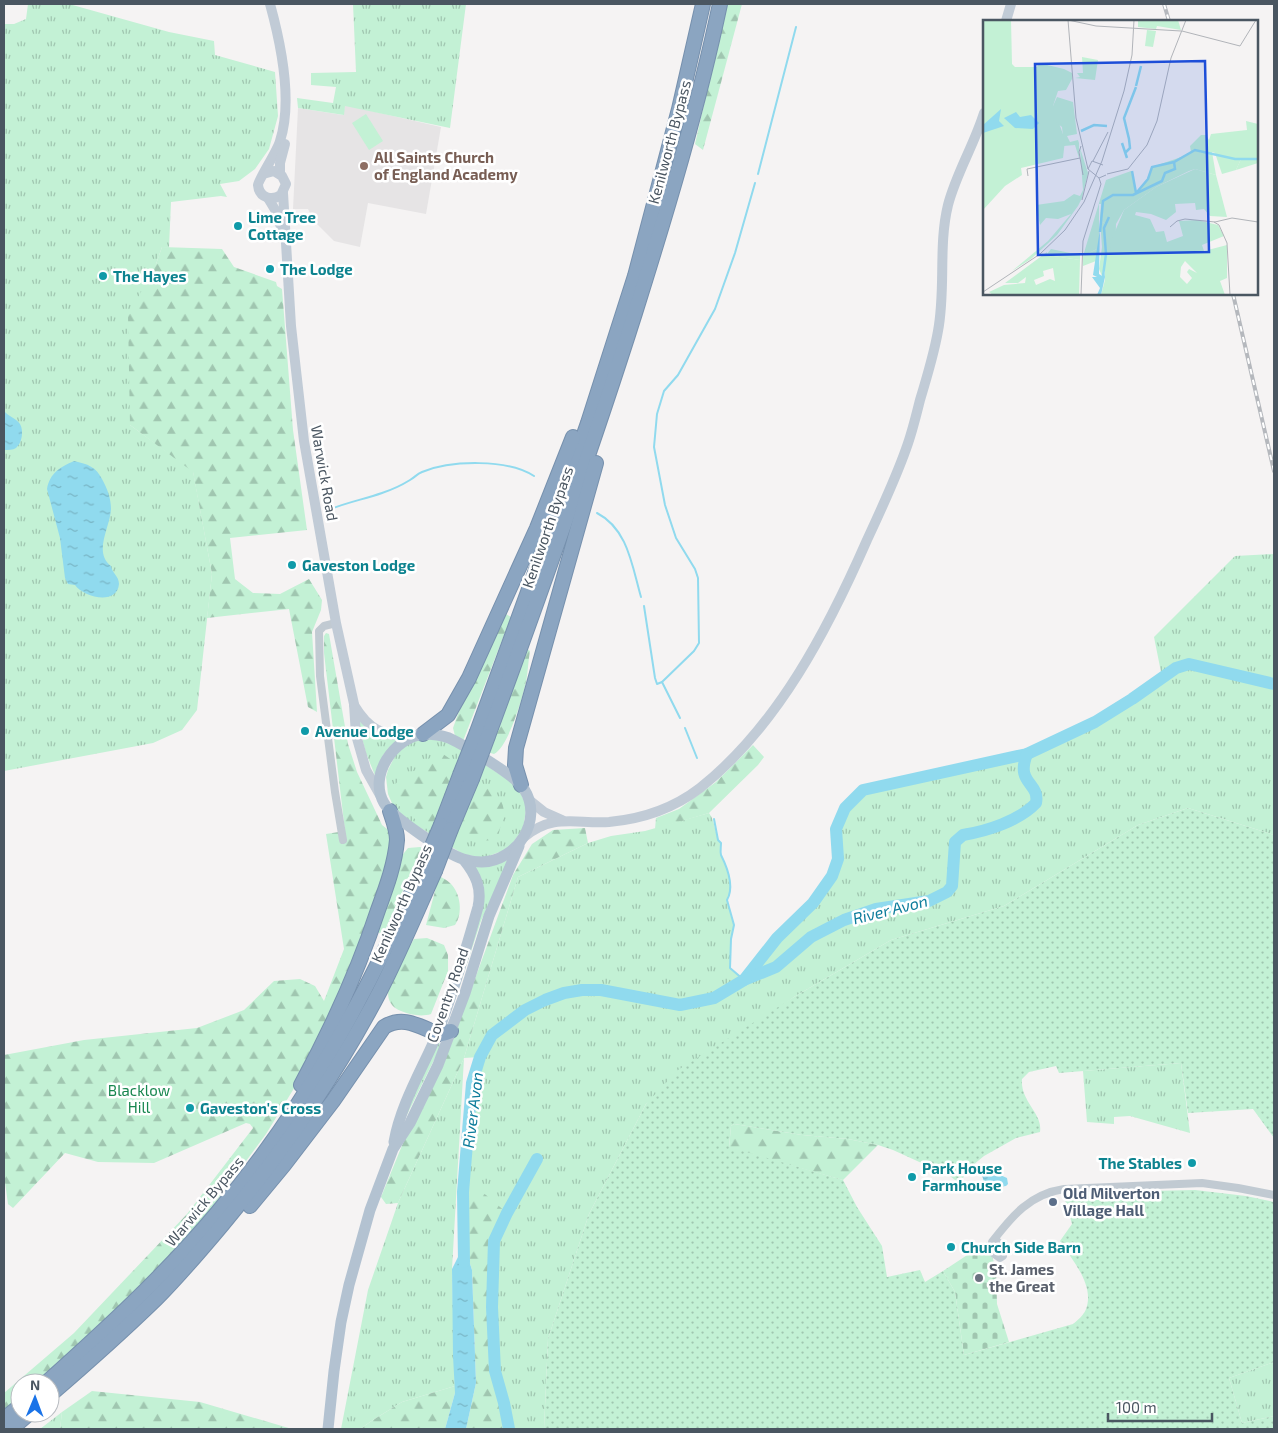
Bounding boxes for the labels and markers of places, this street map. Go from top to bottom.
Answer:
place label: All Saints Church of England Academy [374,148,518,184]
marker: All Saints Church of England Academy [358,160,370,172]
place label: Lime Tree Cottage [248,208,316,243]
marker: Lime Tree Cottage [232,220,244,232]
place label: The Lodge [280,260,353,278]
marker: The Lodge [264,263,276,275]
place label: The Hayes [113,267,186,286]
marker: The Hayes [97,270,109,282]
place label: Gaveston Lodge [302,556,415,574]
marker: Gaveston Lodge [286,559,298,571]
place label: Avenue Lodge [315,722,414,740]
marker: Avenue Lodge [299,725,311,737]
place label: Gaveston's Cross [200,1099,321,1117]
marker: Gaveston's Cross [184,1102,196,1114]
place label: The Stables [1099,1154,1182,1172]
marker: The Stables [1186,1157,1198,1169]
place label: Park House Farmhouse [922,1159,1002,1194]
marker: Park House Farmhouse [906,1171,918,1183]
place label: Old Milverton Village Hall [1063,1184,1160,1219]
marker: Old Milverton Village Hall [1047,1196,1059,1208]
place label: Church Side Barn [961,1238,1081,1256]
marker: Church Side Barn [945,1241,957,1253]
place label: St. James the Great [989,1260,1055,1295]
marker: St. James the Great [973,1272,985,1284]

